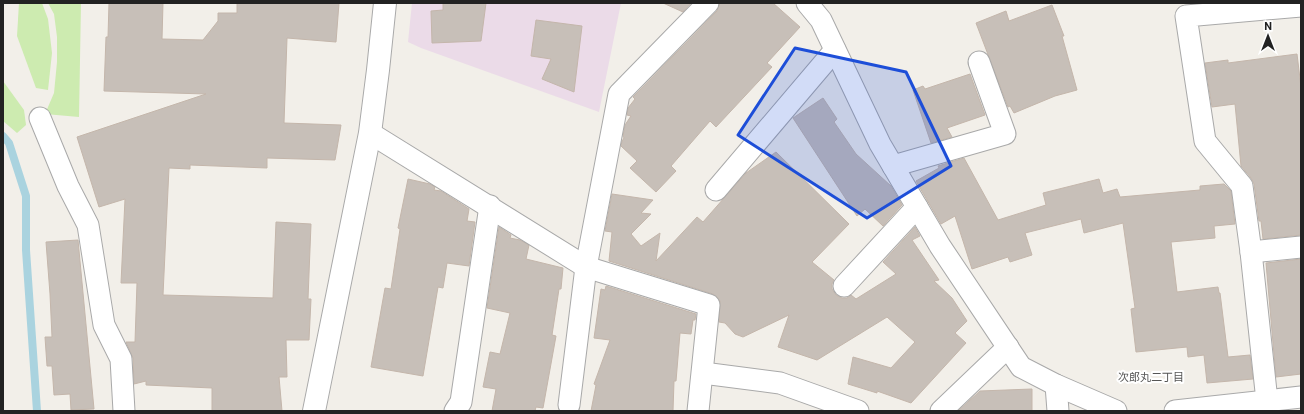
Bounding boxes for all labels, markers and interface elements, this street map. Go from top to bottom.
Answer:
north arrow [1248,16,1288,56]
text: N [1264,20,1272,33]
district label: 次郎丸二丁目 [1118,371,1184,384]

